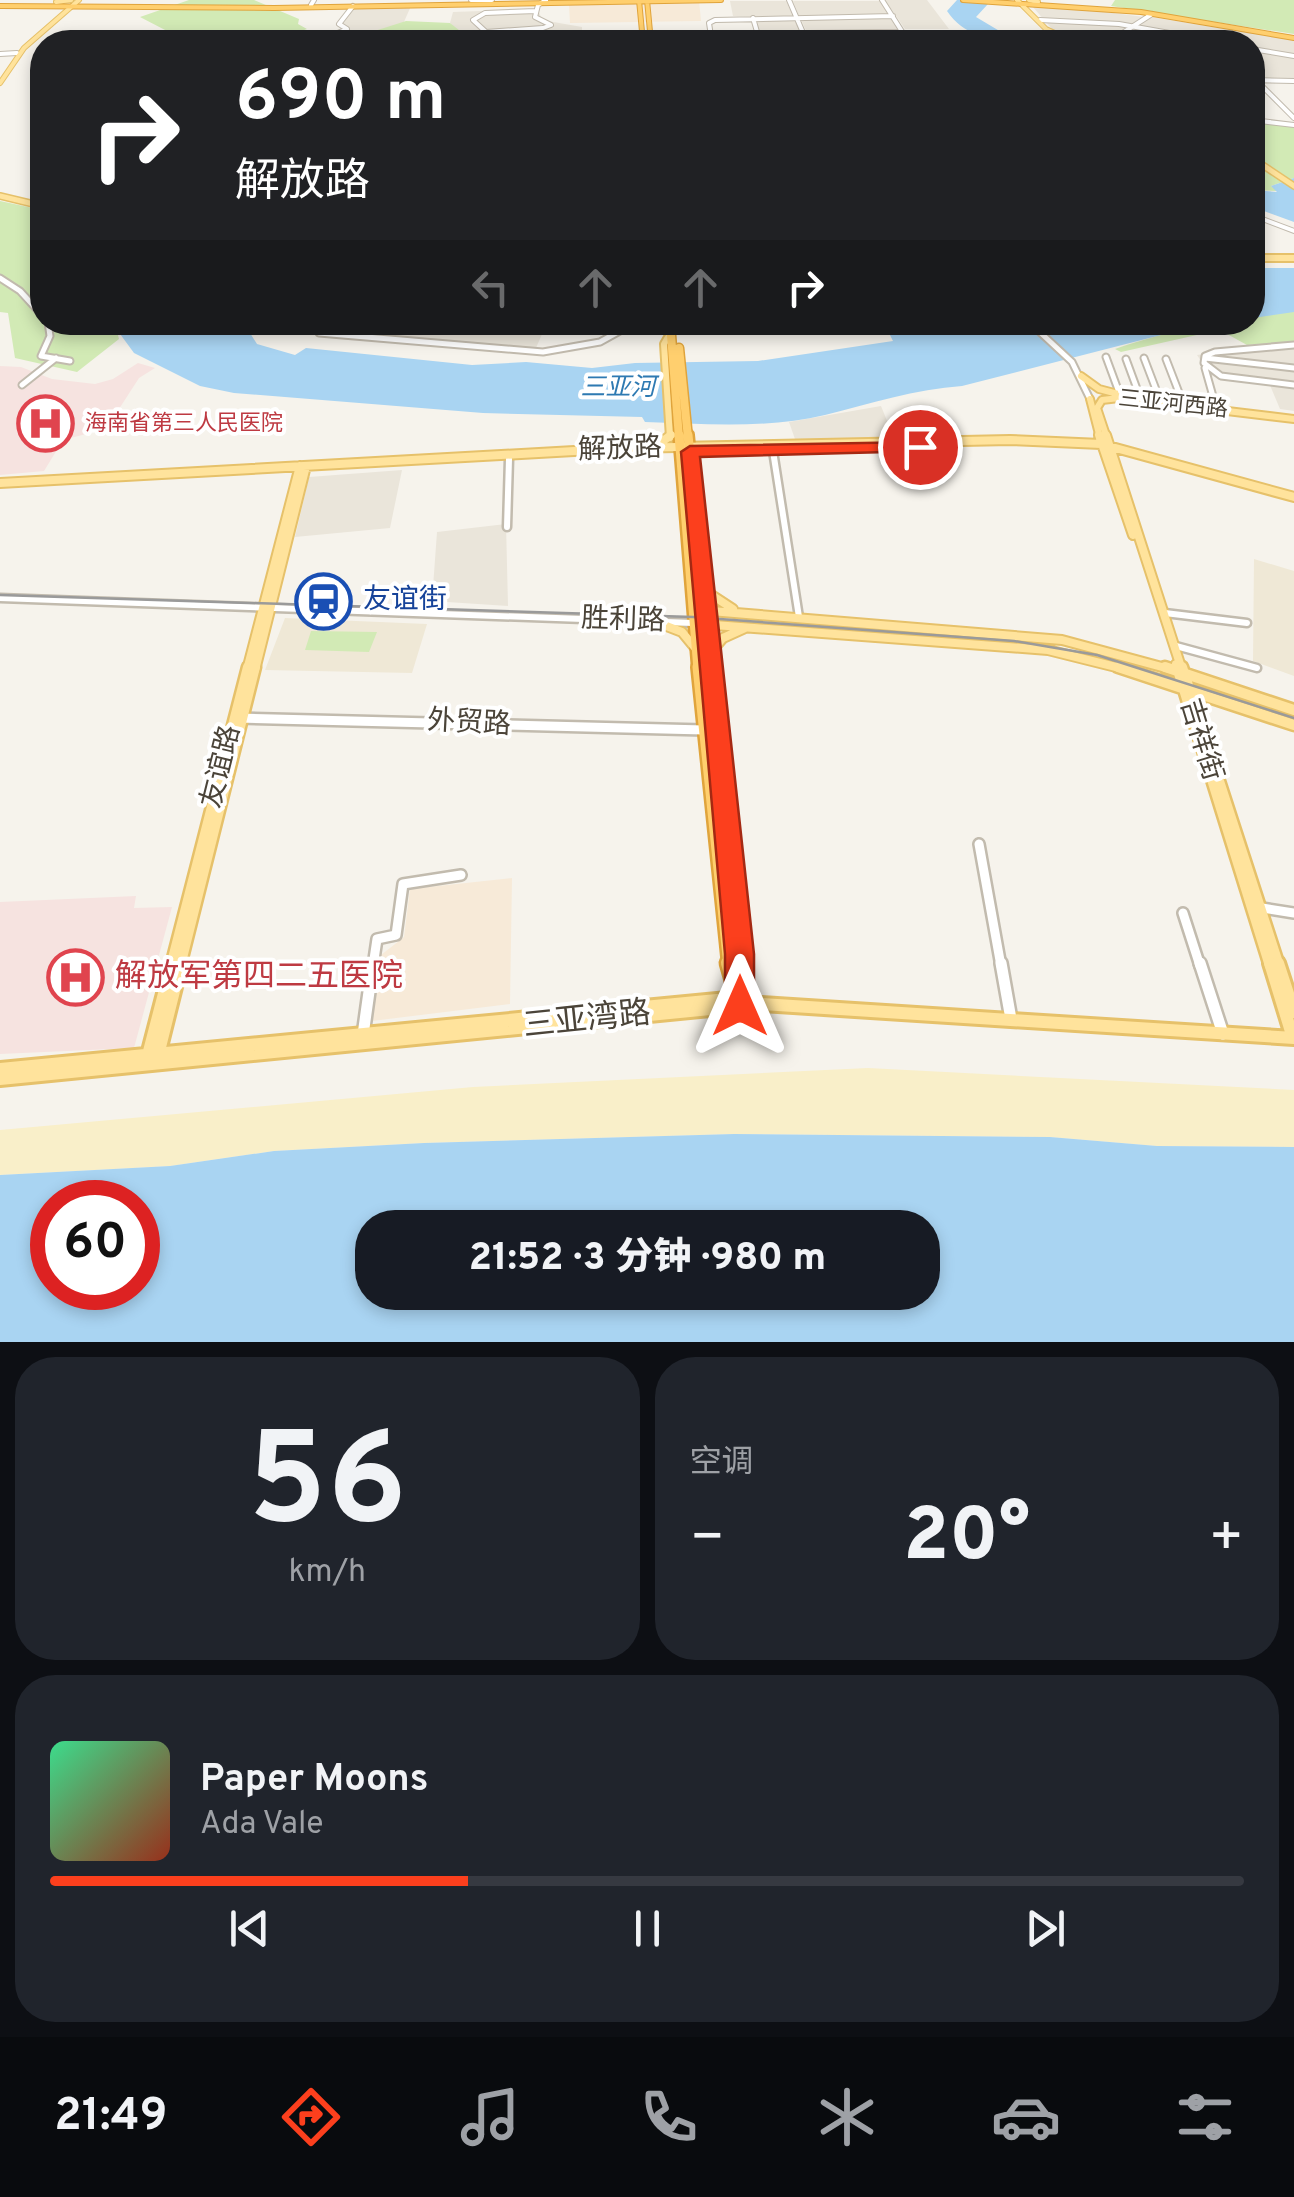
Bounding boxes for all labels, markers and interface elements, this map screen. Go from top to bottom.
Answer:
text: 690 m [235,56,446,145]
icon: right [70,70,200,200]
text: 解放路 [235,155,370,212]
icon: left [463,260,518,315]
icon: ahead [568,260,623,315]
icon: ahead [673,260,728,315]
icon: right [778,260,833,315]
water label: 三亚河 [580,373,659,405]
street label: 三亚河西路 [1117,386,1229,424]
hospital icon: 海南省第三人民医院 [16,394,76,454]
pin [878,405,963,490]
place label: 海南省第三人民医院 [85,411,283,438]
icon: arrive [893,420,948,475]
street label: 解放路 [577,431,663,469]
station icon: 友谊街 [294,571,354,631]
place label: 友谊街 [363,583,447,619]
street label: 胜利路 [580,602,666,640]
street label: 吉祥街 [1171,695,1229,785]
street label: 外贸路 [426,704,512,744]
street label: 友谊路 [194,722,250,812]
hospital icon: 解放军第四二五医院 [46,948,106,1008]
position arrow [688,954,792,1058]
place label: 解放军第四二五医院 [115,958,403,998]
street label: 三亚湾路 [521,994,653,1048]
speed limit sign: 60 [30,1180,160,1310]
text: 21:52 · 3 分钟 · 980 m [469,1235,826,1284]
text: 56 [248,1405,407,1570]
text: 空调 [690,1444,754,1484]
text: 20° [903,1492,1030,1587]
text: − [690,1505,725,1575]
text: + [1209,1505,1244,1575]
text: km/h [288,1553,366,1593]
text: Paper Moons [200,1756,429,1805]
text: Ada Vale [200,1805,324,1845]
icon: previous [222,1901,277,1956]
icon: pause [620,1901,675,1956]
icon: next [1018,1901,1073,1956]
icon: directions [276,2082,346,2152]
icon: music [455,2082,525,2152]
icon: phone [634,2082,704,2152]
icon: climate [812,2082,882,2152]
icon: car [991,2082,1061,2152]
icon: filters [1170,2082,1240,2152]
text: 21:49 [54,2089,167,2146]

